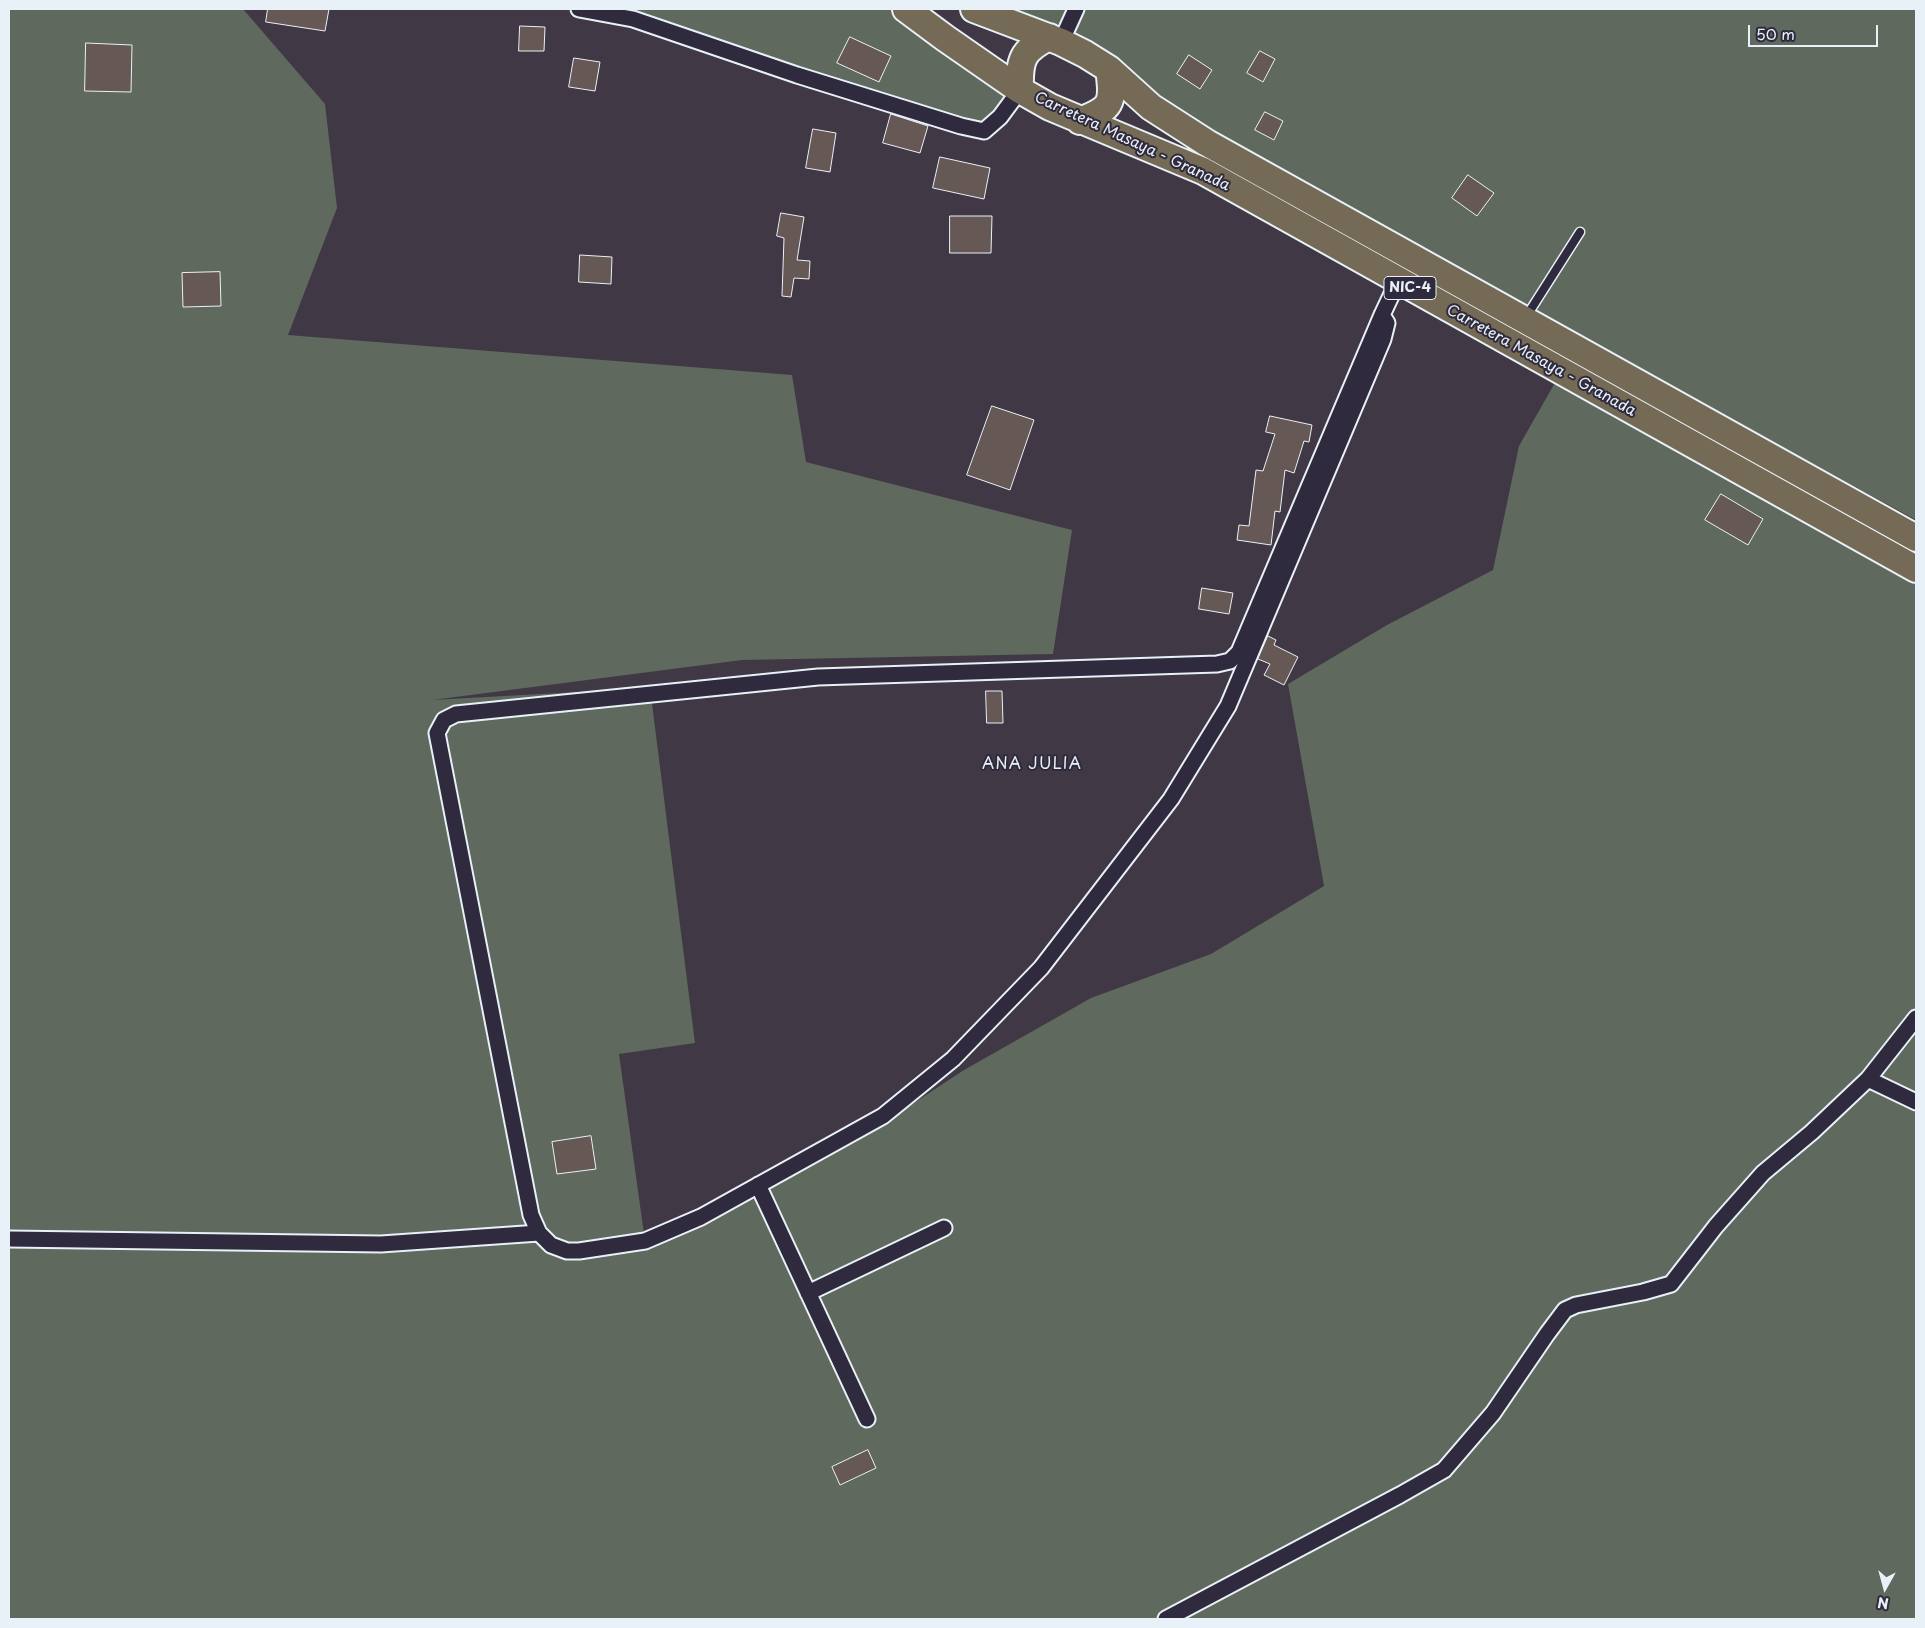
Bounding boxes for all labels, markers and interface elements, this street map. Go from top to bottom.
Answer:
scale bar [1750,15,1880,47]
text: 50 m [1756,22,1795,45]
street label: Carretera Masaya - Granada [1031,89,1233,195]
road number: NIC-4 [1384,276,1436,300]
street label: Carretera Masaya - Granada [1443,301,1639,421]
district label: ANA JULIA [981,755,1083,775]
north arrow [1860,1563,1910,1613]
text: N [1876,1592,1890,1614]

